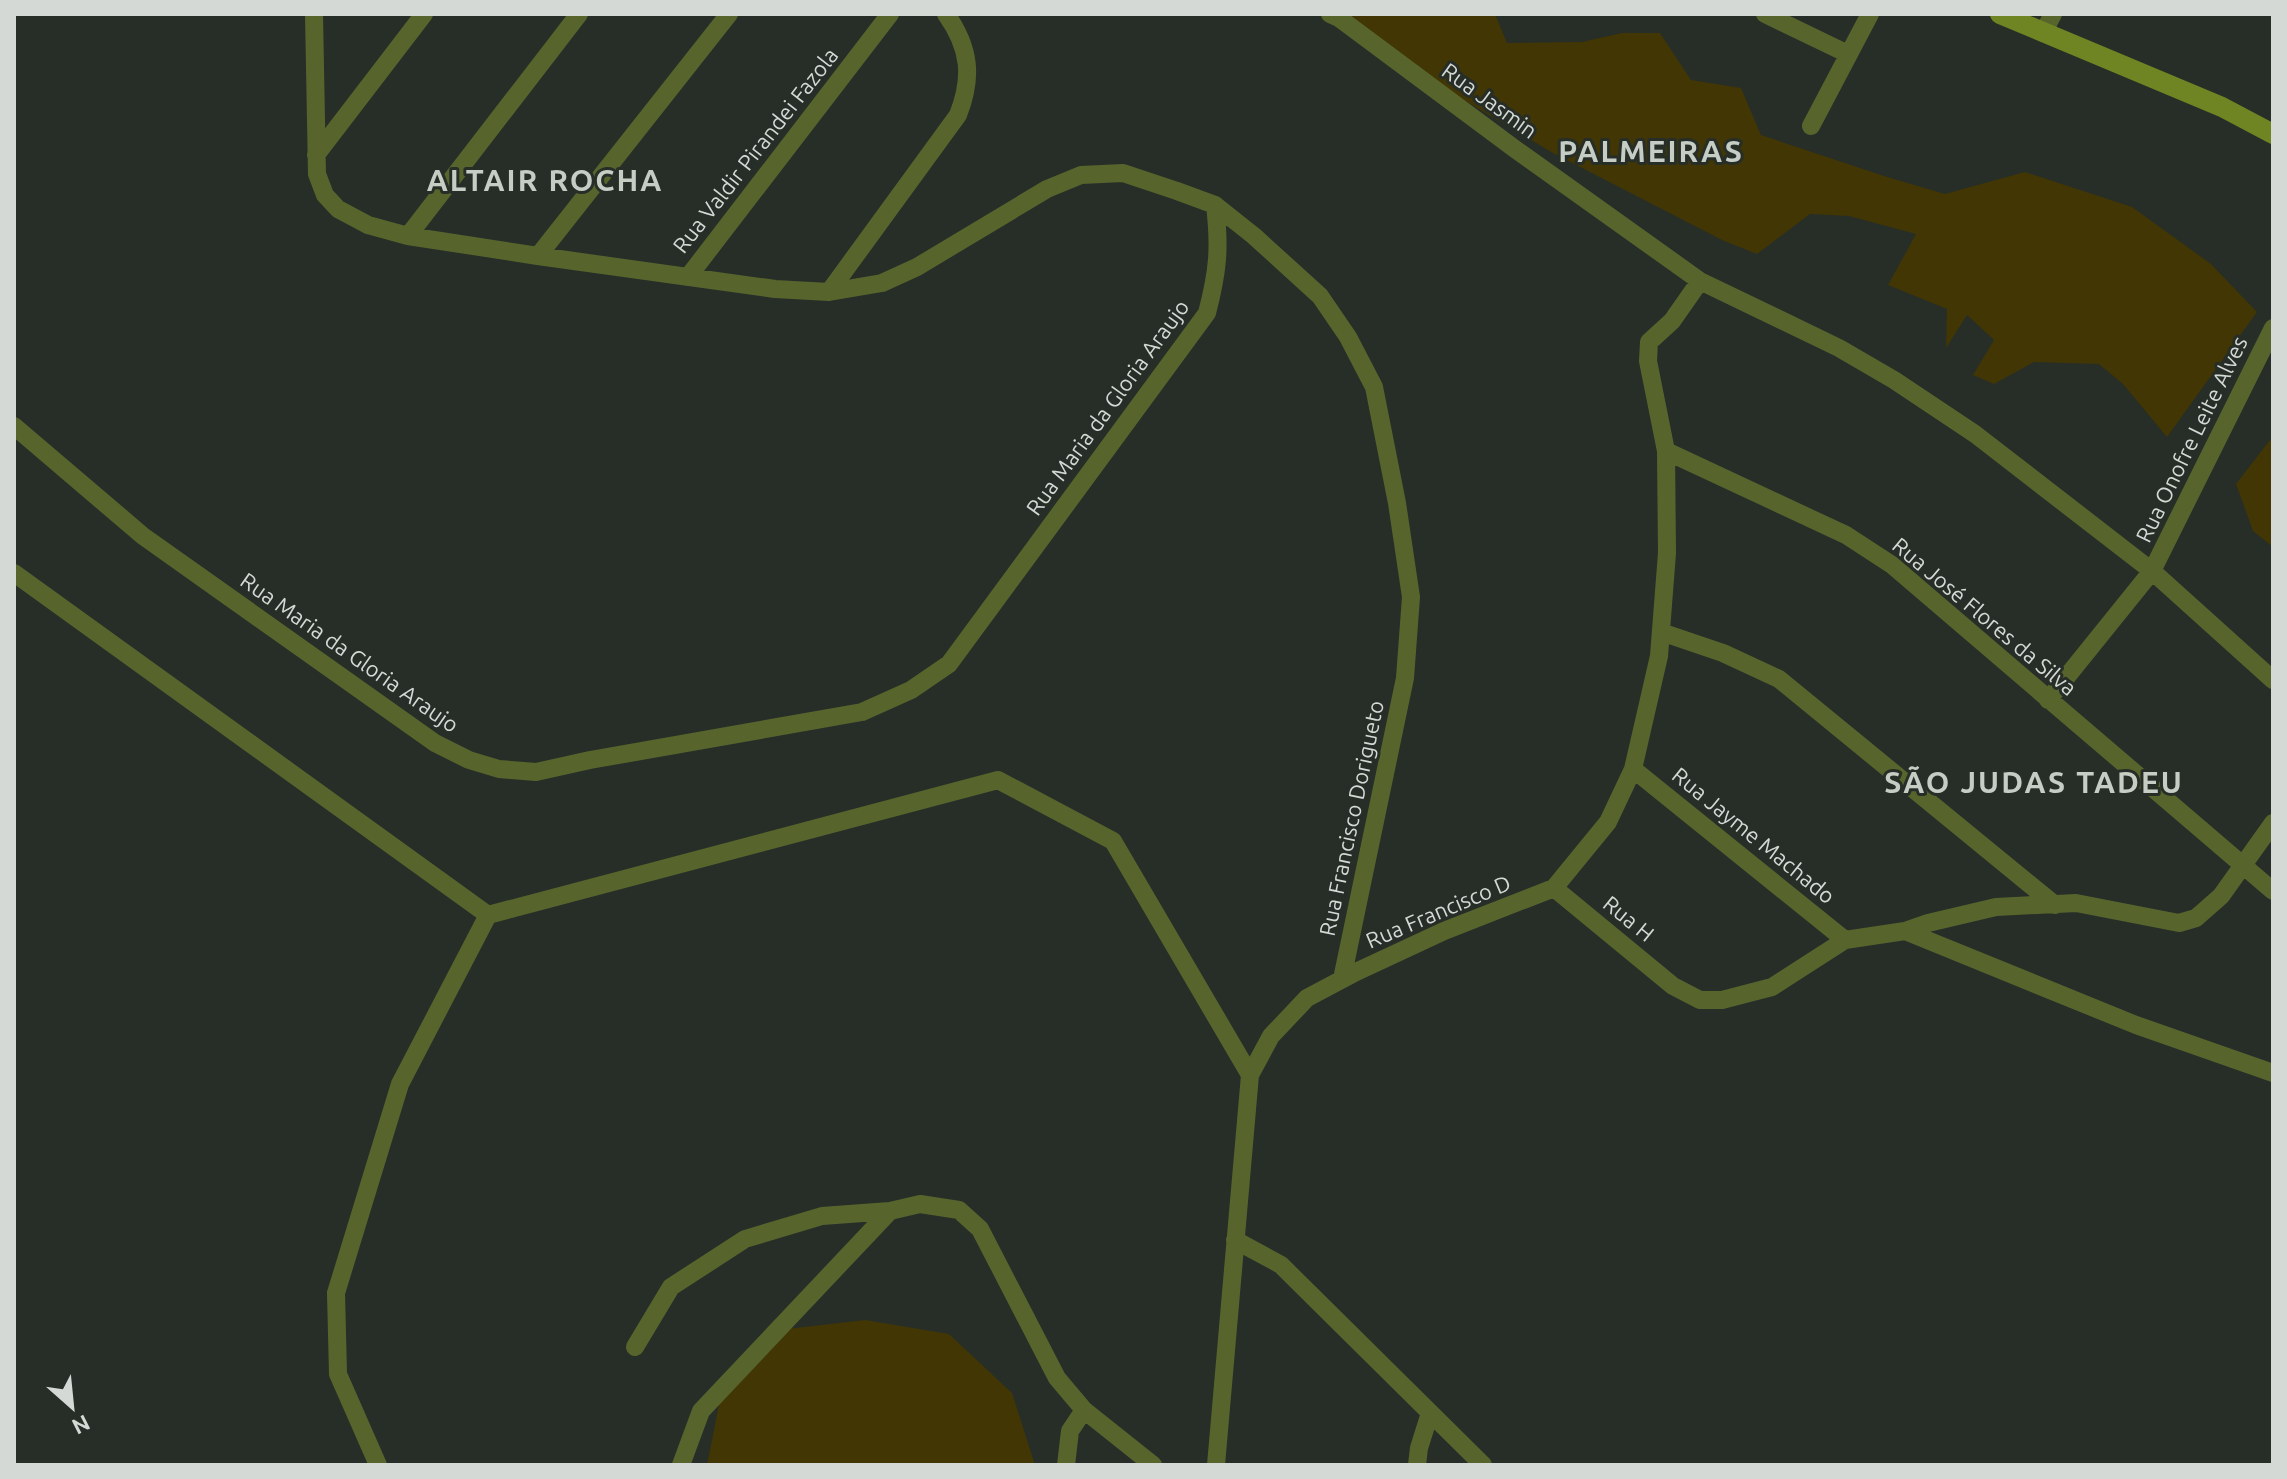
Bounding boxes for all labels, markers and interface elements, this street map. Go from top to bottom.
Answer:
street label: Rua Valdir Pirandei Fazola [667,43,843,257]
street label: Rua Jasmin [1438,57,1542,143]
district label: PALMEIRAS [1558,134,1744,168]
district label: ALTAIR ROCHA [427,163,663,197]
street label: Rua Maria da Gloria Araujo [1020,294,1194,520]
street label: Rua Onofre Leite Alves [2130,332,2252,546]
street label: Rua José Flores da Silva [1888,532,2082,700]
street label: Rua Maria da Gloria Araujo [236,567,464,737]
street label: Rua Francisco Dorigueto [1314,698,1388,938]
street label: Rua Jayme Machado [1668,762,1840,908]
district label: SÃO JUDAS TADEU [1884,765,2184,799]
street label: Rua Francisco D [1362,869,1514,953]
street label: Rua H [1599,890,1659,946]
north arrow [32,1367,112,1447]
text: N [68,1410,94,1440]

